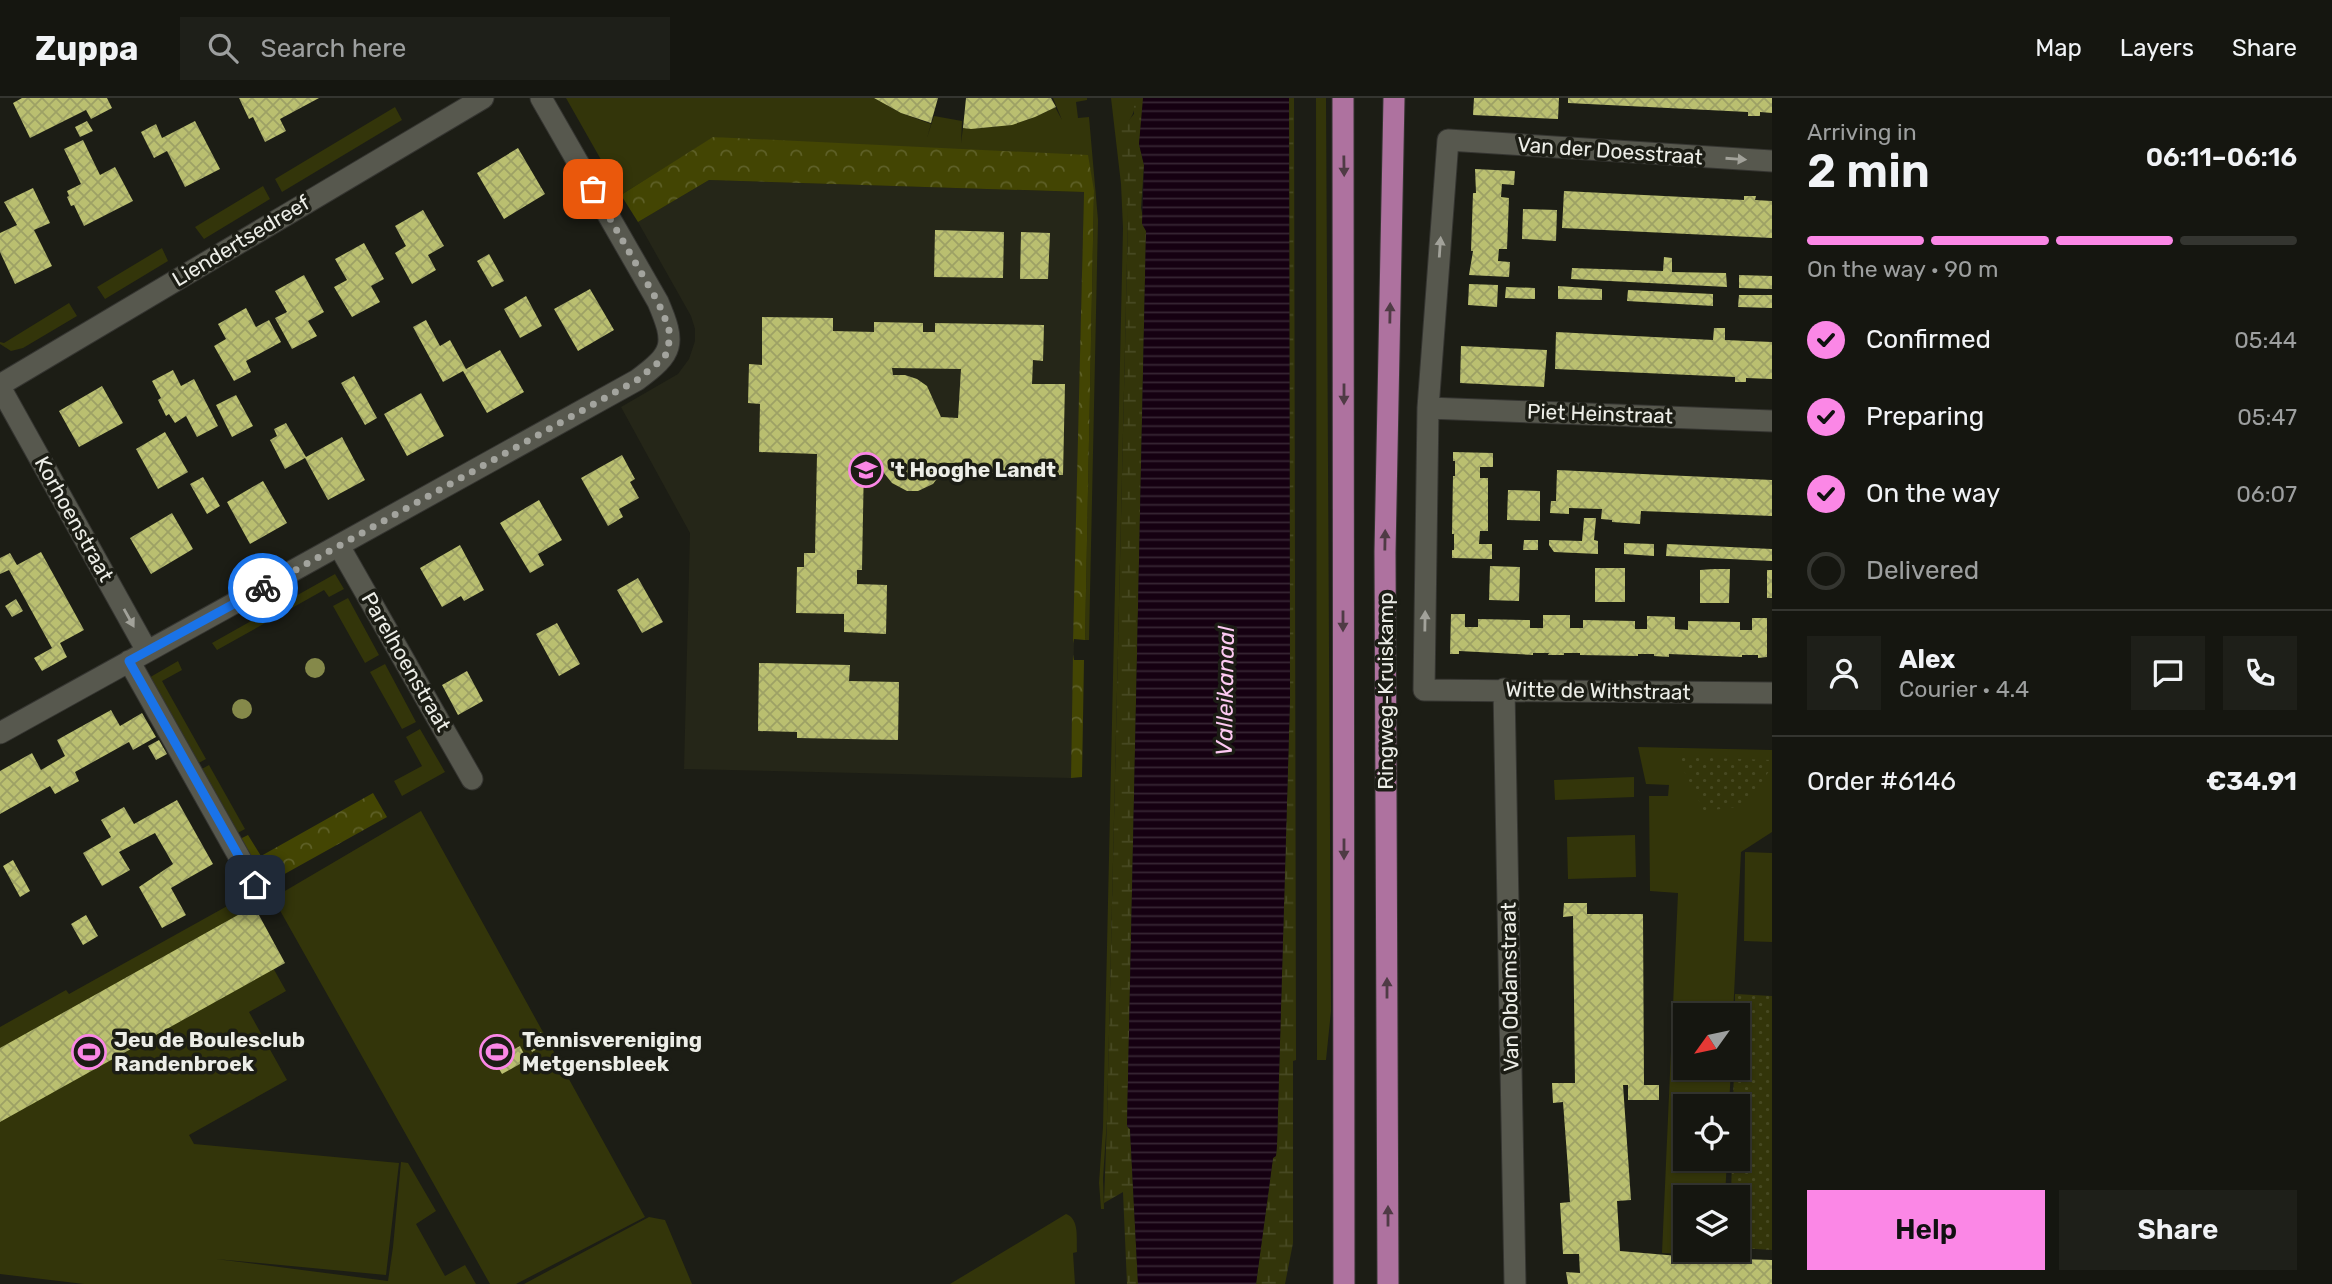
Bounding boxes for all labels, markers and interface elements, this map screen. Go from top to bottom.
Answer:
search box [180,17,670,80]
text: Zuppa [35,29,138,68]
icon: search [204,29,242,67]
text: Search here [260,33,406,64]
text: Map [2035,34,2082,62]
text: Layers [2120,34,2194,62]
text: Share [2232,34,2297,62]
text: Arriving in [1807,118,1917,146]
street label: Van der Doesstraat [1516,132,1704,169]
text: 06:11–06:16 [2146,142,2297,173]
text: 2 min [1807,144,1930,199]
one-way arrow [1725,153,1747,164]
one-way arrow [1338,155,1350,177]
pin [563,159,623,219]
icon: bag [574,170,612,208]
street label: Liendertsedreef [167,190,314,291]
one-way arrow [1435,236,1446,258]
text: On the way · 90 m [1807,255,1998,283]
one-way arrow [1384,302,1396,324]
icon: check [1807,321,1845,359]
text: Confirmed [1866,324,1991,355]
text: 05:44 [2234,326,2297,354]
one-way arrow [1338,383,1349,405]
street label: Piet Heinstraat [1527,398,1674,429]
icon: check [1807,398,1845,436]
text: Preparing [1866,401,1984,432]
text: 05:47 [2237,403,2297,431]
school or university icon: 't Hooghe Landt [847,451,885,489]
street label: Korhoenstraat [30,452,119,586]
place label: 't Hooghe Landt [890,457,1056,482]
icon: check [1807,475,1845,513]
text: On the way [1866,478,2000,509]
text: 06:07 [2236,480,2297,508]
one-way arrow [1380,529,1391,551]
courier [228,553,298,623]
text: Delivered [1866,555,1979,586]
icon: bike [244,569,282,607]
street label: Parelhoenstraat [356,588,456,736]
street label: Ringweg-Kruiskamp [1373,592,1398,790]
one-way arrow [123,608,135,628]
one-way arrow [1337,610,1349,632]
one-way arrow [1419,610,1431,632]
water label: Valleikanaal [1210,625,1240,756]
button: person [1807,636,1881,710]
button: chat [2131,636,2205,710]
button: phone [2223,636,2297,710]
text: Alex [1899,644,1955,675]
text: Courier · 4.4 [1899,675,2029,703]
street label: Witte de Withstraat [1505,676,1691,705]
text: Order #6146 [1807,766,1956,797]
text: €34.91 [2206,766,2297,797]
one-way arrow [1338,838,1350,860]
pin [225,855,285,915]
icon: home [236,866,274,904]
street label: Van Obdamstraat [1496,902,1523,1072]
one-way arrow [1381,977,1393,999]
north arrow [1673,1003,1750,1080]
map controls [1673,1003,1750,1262]
place label: Jeu de Boulesclub Randenbroek [114,1027,305,1076]
place label: Tennisvereniging Metgensbleek [522,1027,702,1076]
sports icon: Jeu de Boulesclub Randenbroek [70,1033,108,1071]
sports icon: Tennisvereniging Metgensbleek [478,1033,516,1071]
button: locate [1673,1094,1750,1171]
button: layers [1673,1185,1750,1262]
button: Help [1807,1190,2045,1270]
button: Share [2059,1190,2297,1270]
one-way arrow [1382,1205,1394,1227]

